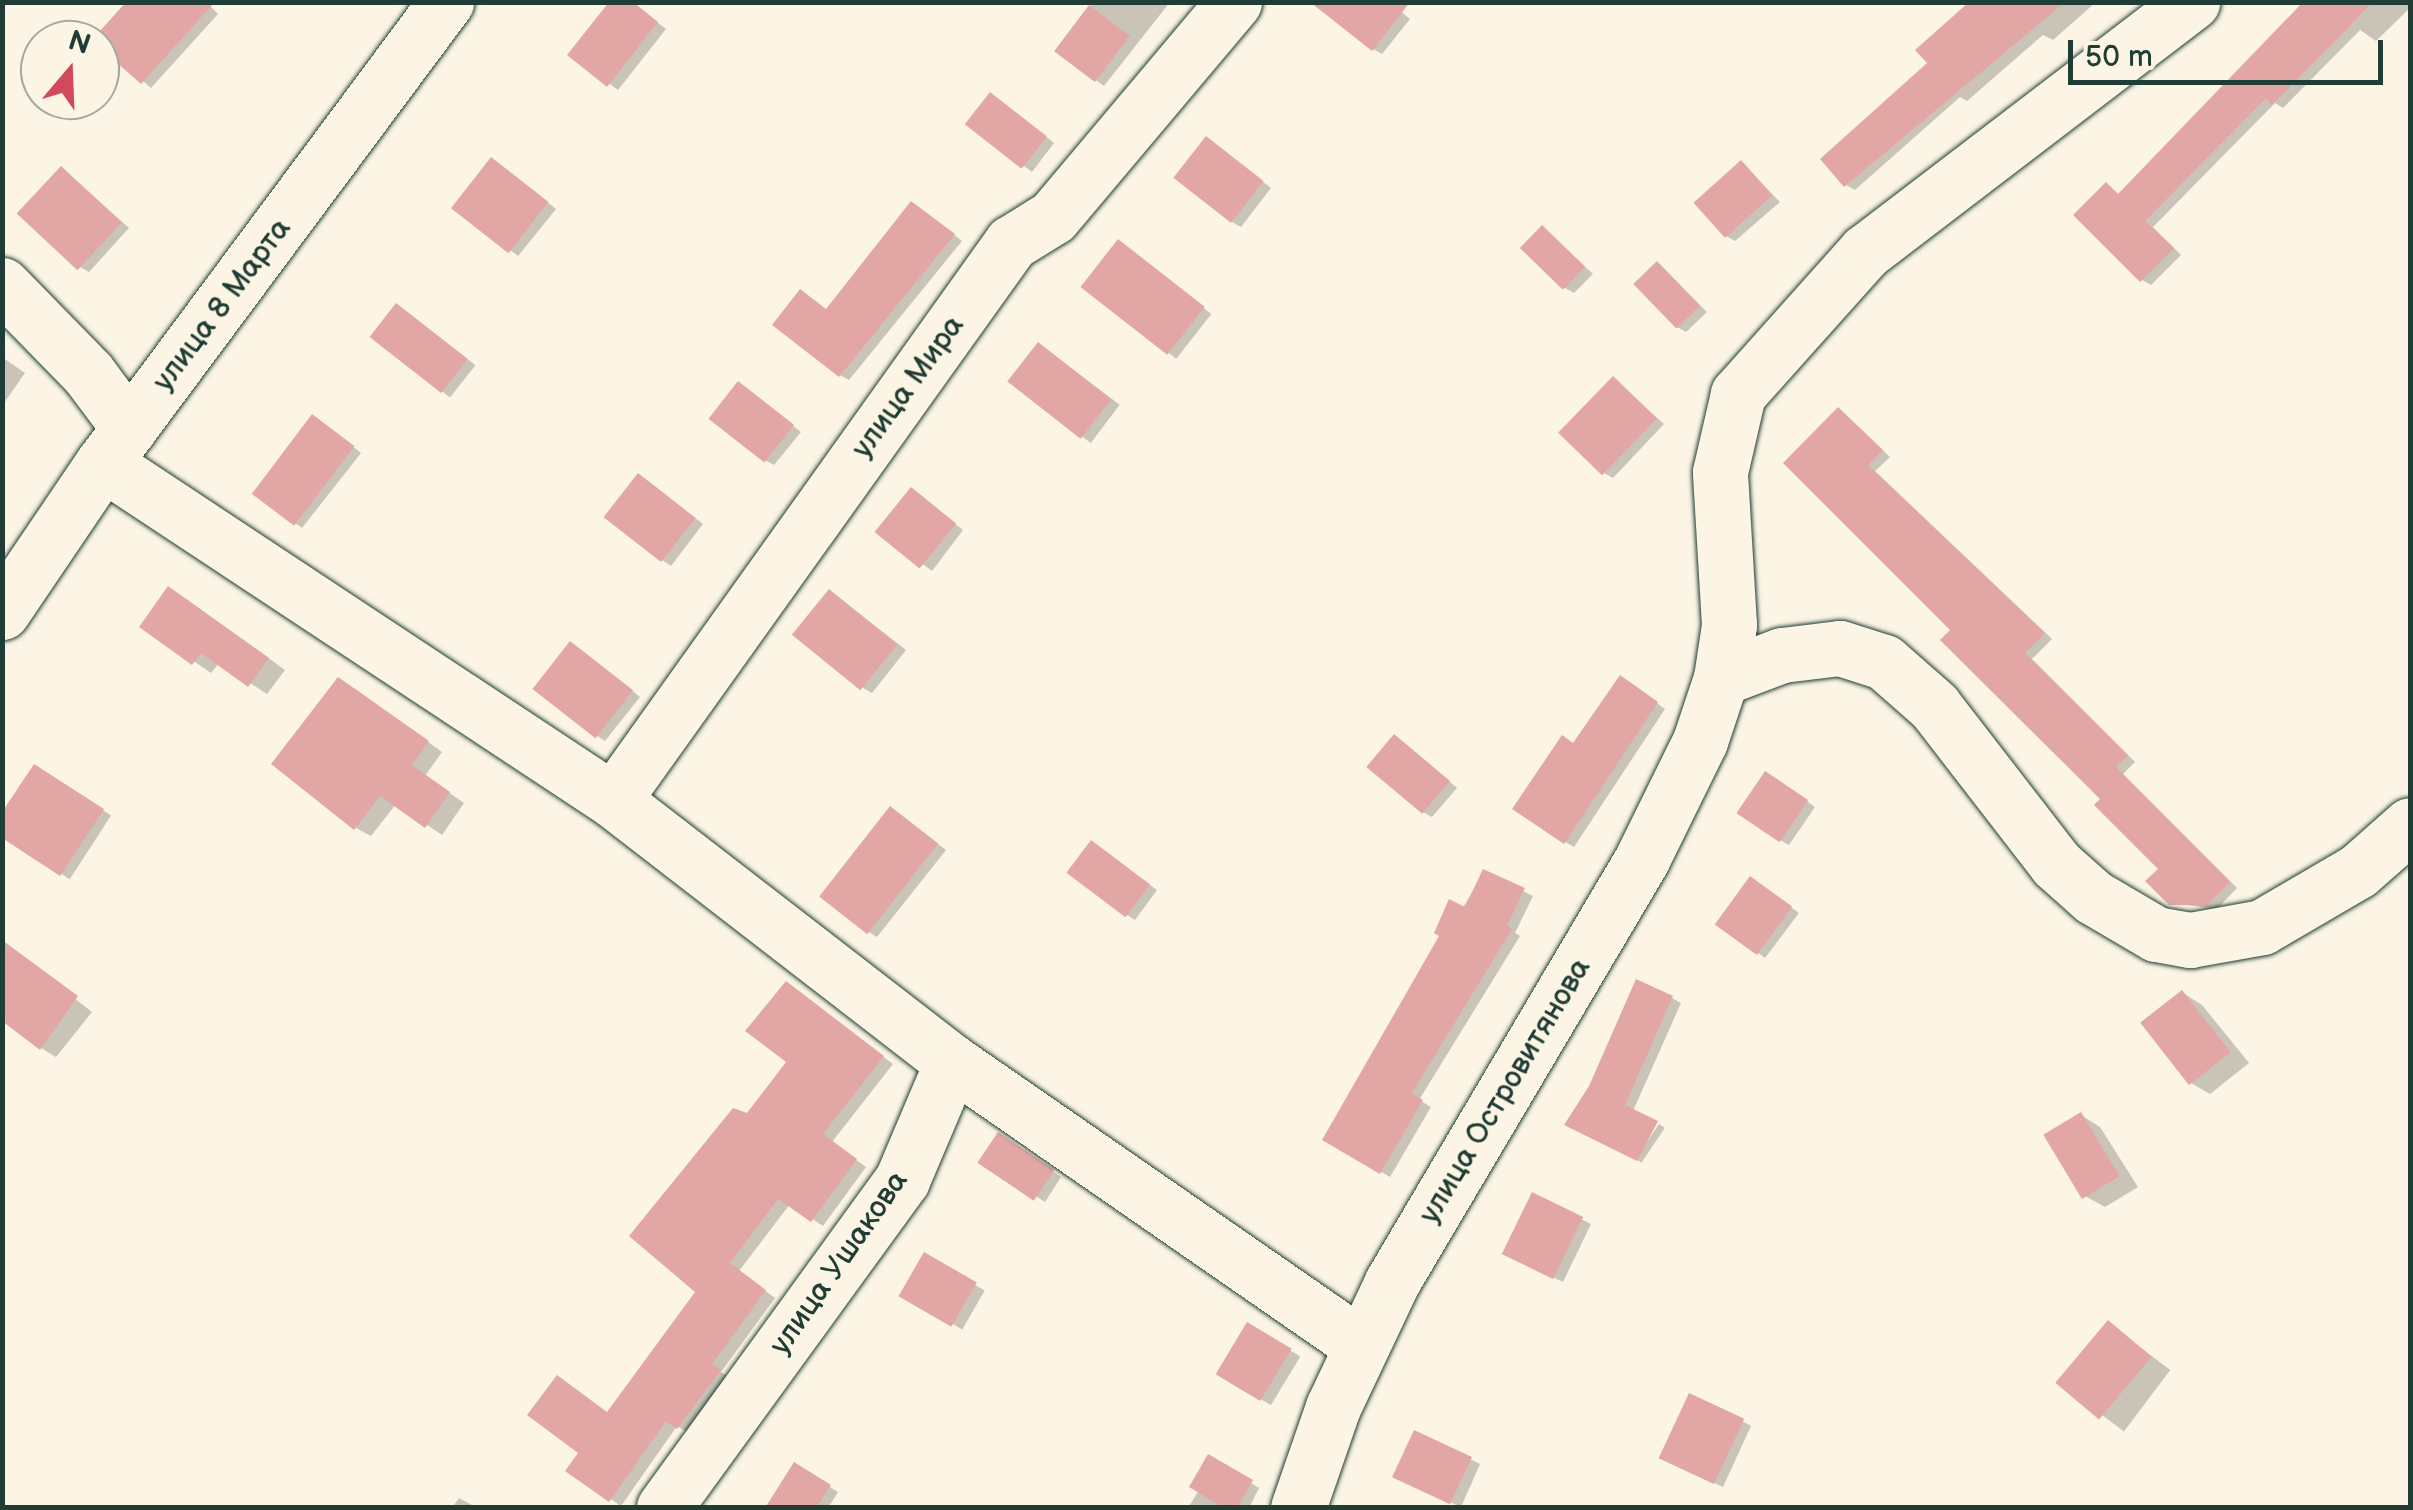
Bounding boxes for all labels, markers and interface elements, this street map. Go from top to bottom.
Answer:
north arrow [20,20,120,120]
scale bar [2073,20,2388,82]
text: N [64,24,95,62]
text: 50 m [2085,39,2153,75]
street label: улица 8 Марта [145,212,299,398]
street label: улица Мира [844,309,972,465]
street label: улица Островитянова [1412,952,1598,1230]
street label: улица Ушакова [762,1164,916,1362]

